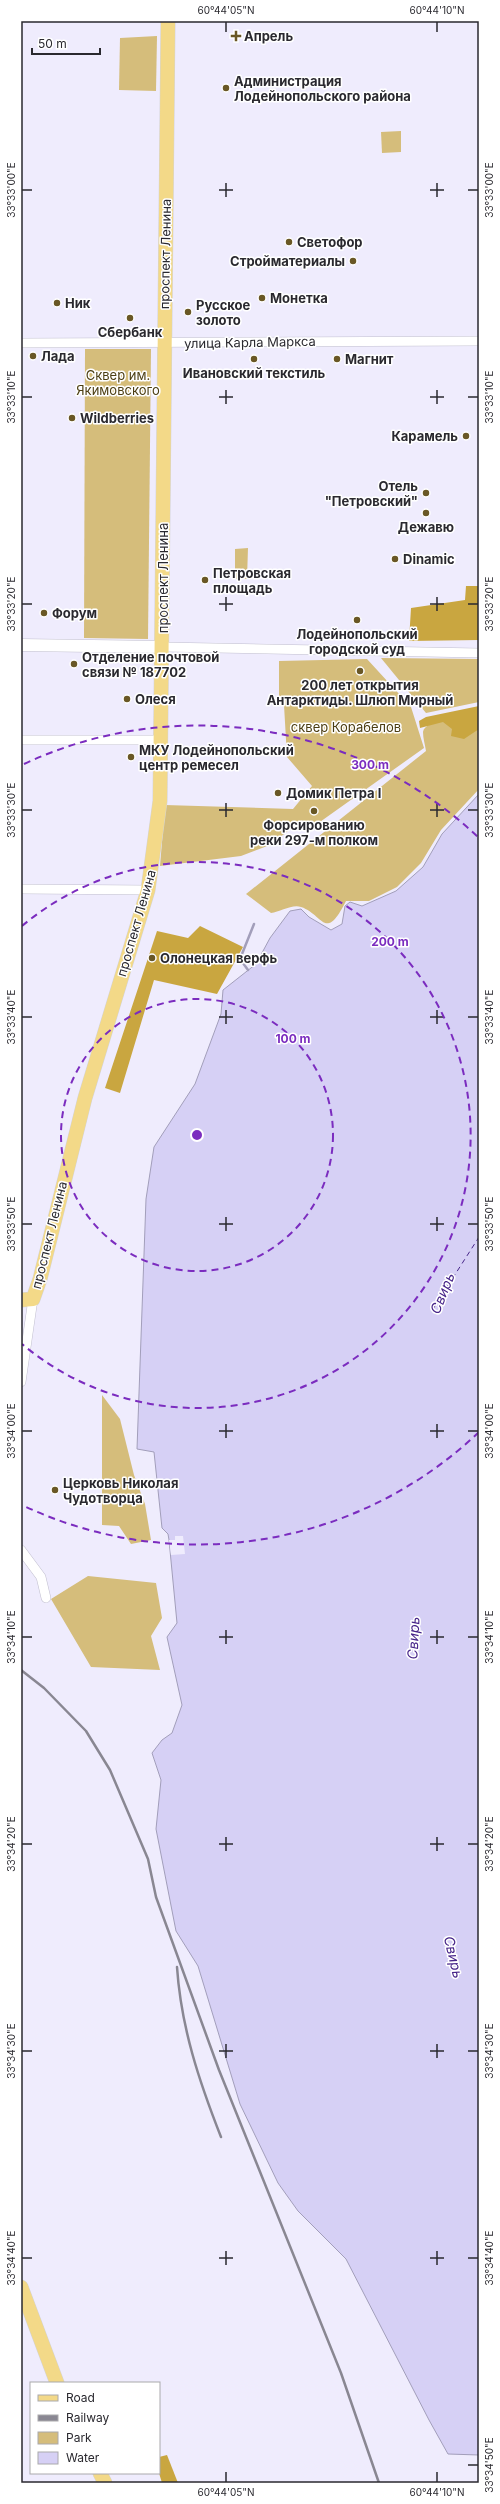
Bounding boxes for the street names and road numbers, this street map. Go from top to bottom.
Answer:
street label: проспект Ленина [156,199,174,309]
street label: улица Карла Маркса [184,333,316,351]
street label: проспект Ленина [155,523,171,633]
street label: проспект Ленина [113,868,159,978]
street label: проспект Ленина [28,1179,70,1291]

